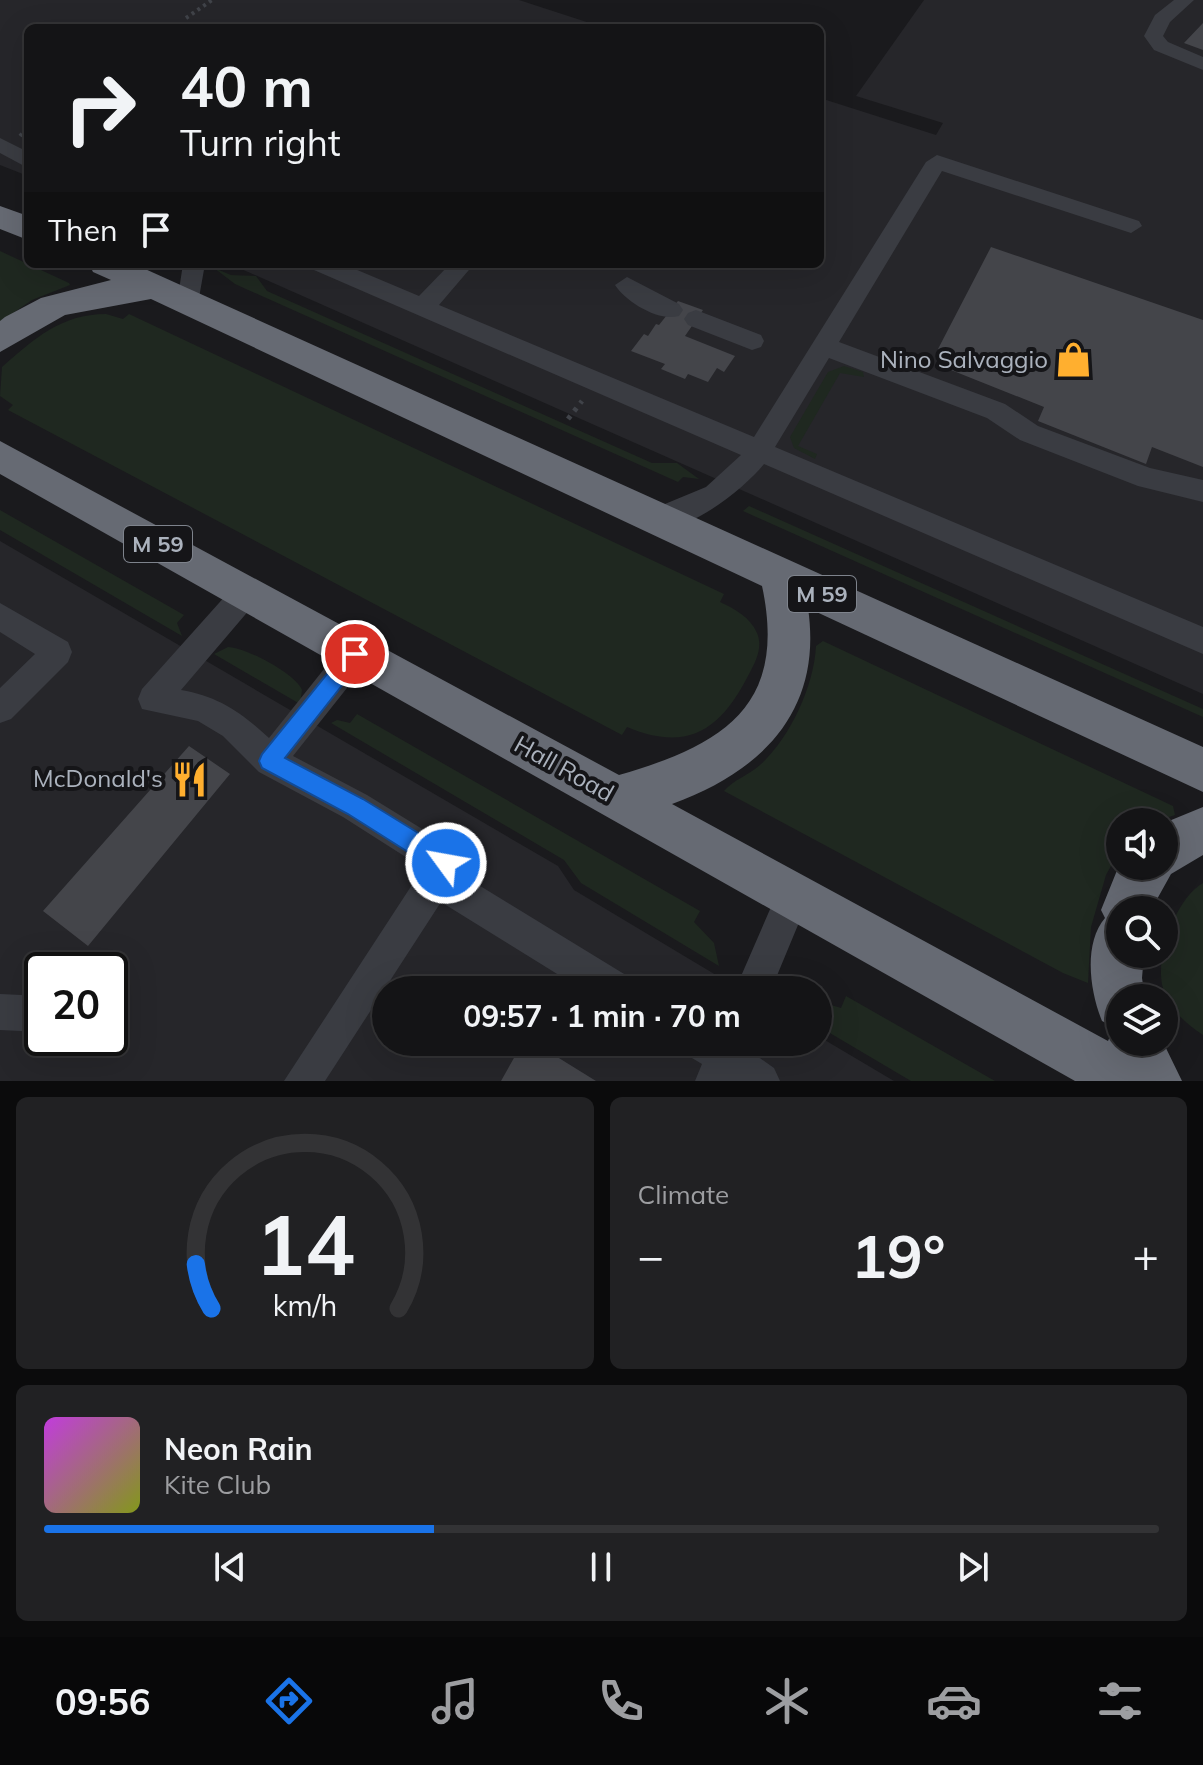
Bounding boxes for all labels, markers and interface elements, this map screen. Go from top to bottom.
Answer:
text: 40 m [180,51,313,121]
icon: right [48,56,152,160]
text: Turn right [180,120,341,165]
icon: arrive [134,208,178,252]
text: Then [48,211,118,249]
shop icon: Nino Salvaggio [1055,341,1093,379]
place label: Nino Salvaggio [880,344,1048,374]
road number: M 59 [124,526,192,562]
road number: M 59 [788,576,856,612]
pin [321,620,389,688]
icon: arrive [333,632,377,676]
street label: Hall Road [509,729,620,808]
restaurant icon: McDonald's [170,760,208,798]
place label: McDonald's [33,763,163,793]
map controls [1106,808,1178,1056]
button: sound [1106,808,1178,880]
position arrow [404,821,488,905]
button: search [1106,896,1178,968]
speed limit sign: 20 [24,952,128,1056]
button: layers [1106,984,1178,1056]
text: 09:57 · 1 min · 70 m [463,997,741,1035]
text: Climate [638,1178,729,1211]
text: 14 [255,1191,355,1296]
text: 19° [851,1218,946,1293]
text: − [638,1228,664,1283]
text: + [1133,1228,1159,1283]
text: km/h [272,1287,337,1323]
text: Neon Rain [164,1430,313,1468]
text: Kite Club [164,1468,271,1501]
icon: previous [208,1545,252,1589]
icon: pause [579,1545,623,1589]
icon: next [951,1545,995,1589]
icon: directions [261,1673,317,1729]
icon: music [427,1673,483,1729]
icon: phone [593,1673,649,1729]
icon: climate [759,1673,815,1729]
icon: car [926,1673,982,1729]
icon: filters [1092,1673,1148,1729]
text: 09:56 [55,1679,150,1724]

